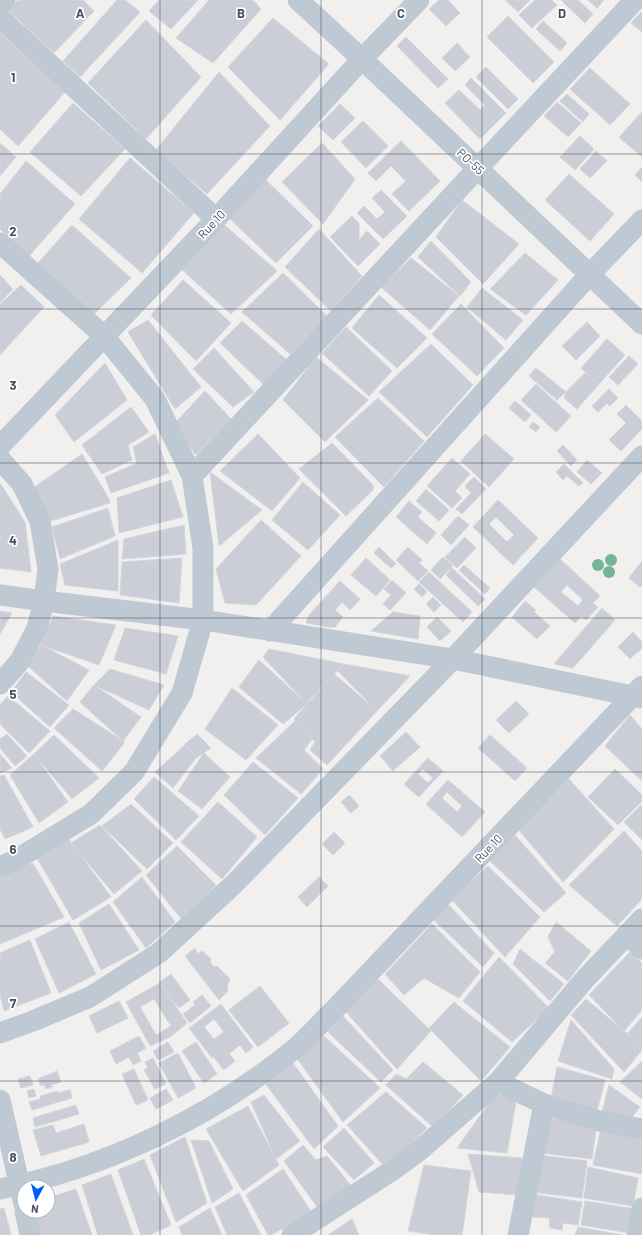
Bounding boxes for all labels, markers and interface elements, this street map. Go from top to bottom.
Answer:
text: A [76,5,85,21]
text: B [237,5,245,21]
text: C [397,5,405,21]
text: D [558,5,566,21]
text: 1 [11,69,15,85]
street label: PO-55 [455,145,487,177]
street label: Rue 10 [194,207,228,241]
text: 2 [9,223,17,239]
text: 3 [9,377,17,393]
text: 4 [9,532,17,548]
text: 5 [9,686,17,702]
street label: Rue 10 [471,831,505,865]
text: 6 [10,841,17,857]
text: 7 [10,995,17,1011]
text: 8 [9,1149,17,1165]
north arrow [16,1179,56,1219]
text: N [30,1203,39,1216]

